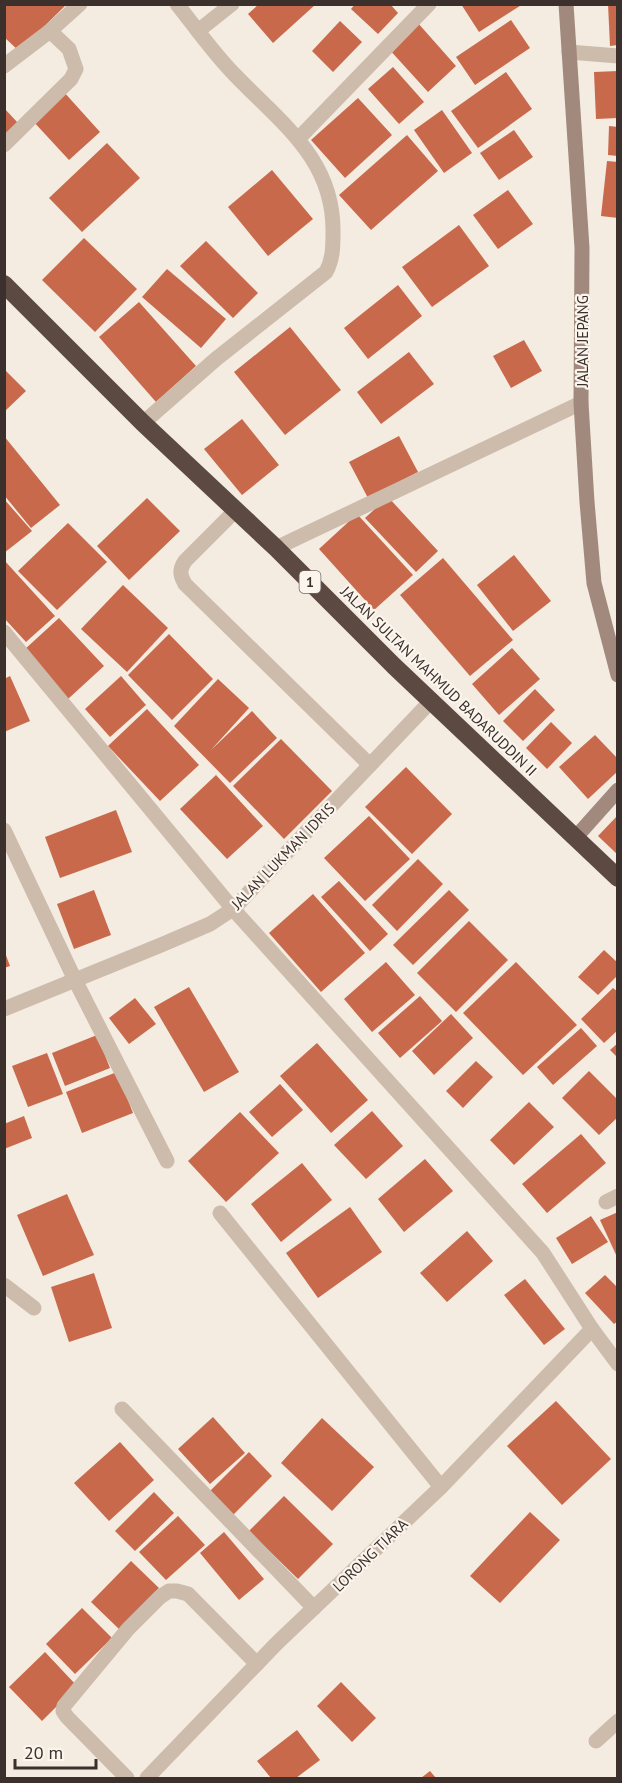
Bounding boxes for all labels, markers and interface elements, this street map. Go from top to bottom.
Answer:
street label: JALAN JEPANG [573,295,592,388]
road number: 1 [300,571,320,593]
street label: JALAN SULTAN MAHMUD BADARUDDIN II [336,581,541,780]
street label: JALAN LUKMAN IDRIS [227,799,339,914]
street label: LORONG TIARA [328,1514,412,1596]
scale bar [15,1732,96,1770]
text: 20 m [24,1741,63,1764]

